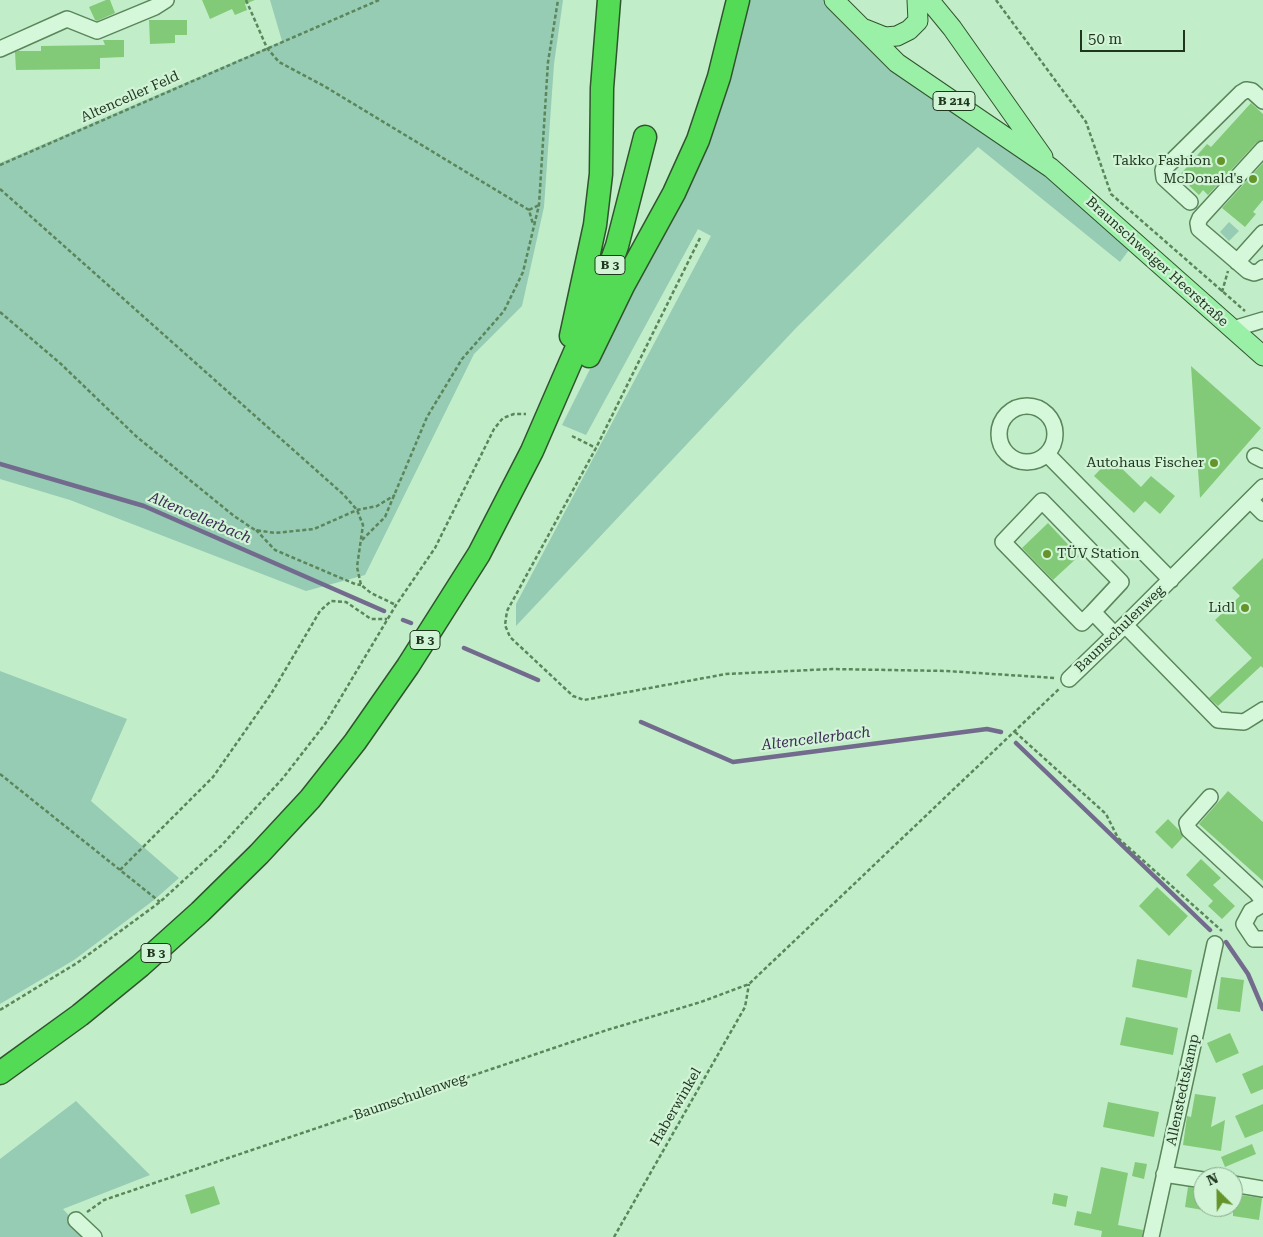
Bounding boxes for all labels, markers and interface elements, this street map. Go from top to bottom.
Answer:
scale bar [1083,20,1188,52]
text: 50 m [1088,30,1122,48]
street label: Altenceller Feld [78,68,182,126]
road number: B 214 [933,92,975,110]
place label: Takko Fashion [1113,153,1211,169]
marker: Takko Fashion [1215,155,1227,167]
place label: McDonald's [1163,171,1243,187]
marker: McDonald's [1247,173,1259,185]
street label: Braunschweiger Heerstraße [1082,194,1232,330]
road number: B 3 [595,256,625,274]
place label: Autohaus Fischer [1087,455,1204,471]
marker: Autohaus Fischer [1208,457,1220,469]
water label: Altencellerbach [146,488,254,548]
place label: TÜV Station [1057,546,1140,562]
marker: TÜV Station [1041,548,1053,560]
street label: Baumschulenweg [1072,582,1168,676]
place label: Lidl [1209,600,1235,616]
marker: Lidl [1239,602,1251,614]
road number: B 3 [410,630,440,650]
water label: Altencellerbach [761,723,871,755]
road number: B 3 [141,944,171,962]
street label: Allenstedtskamp [1163,1033,1203,1147]
street label: Haberwinkel [647,1065,705,1149]
street label: Baumschulenweg [351,1070,469,1124]
north arrow [1193,1167,1243,1217]
text: N [1204,1170,1221,1189]

